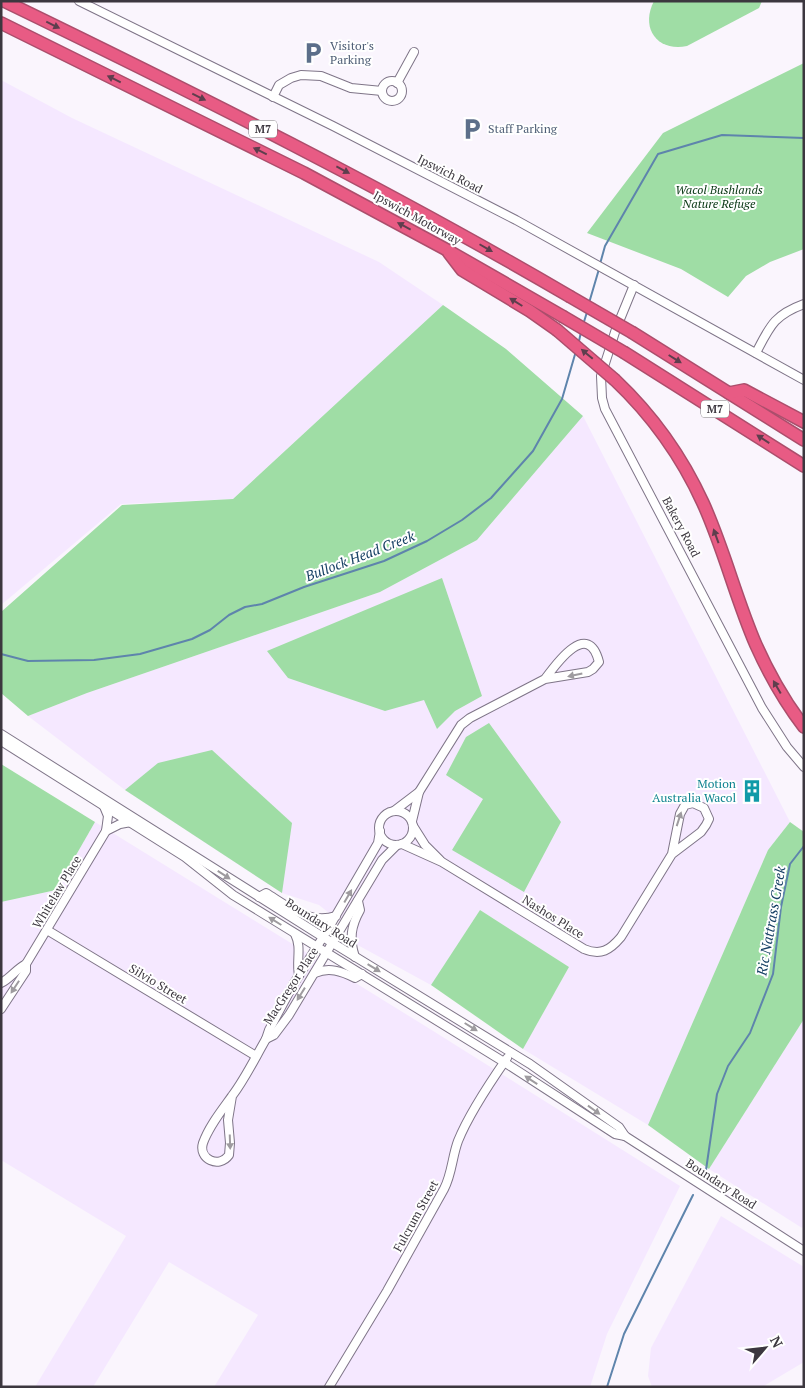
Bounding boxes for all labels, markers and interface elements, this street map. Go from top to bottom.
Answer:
one-way arrow [46,21,60,29]
place label: Visitor's Parking [330,38,374,67]
parking icon: Visitor's Parking [300,40,326,66]
one-way arrow [107,75,122,83]
one-way arrow [191,93,206,101]
parking icon: Staff Parking [459,116,485,142]
road number: M7 [249,120,277,138]
place label: Staff Parking [488,121,558,136]
one-way arrow [253,147,267,155]
street label: Ipswich Road [415,151,486,196]
one-way arrow [336,166,351,174]
park label: Wacol Bushlands Nature Refuge [675,182,763,211]
street label: Ipswich Motorway [371,187,464,248]
one-way arrow [397,222,411,230]
one-way arrow [479,244,494,252]
one-way arrow [510,298,523,307]
one-way arrow [580,348,593,359]
one-way arrow [668,354,681,363]
road number: M7 [701,400,729,418]
one-way arrow [756,434,769,444]
street label: Bakery Road [659,494,704,560]
water label: Bullock Head Creek [302,526,417,585]
one-way arrow [712,528,720,543]
one-way arrow [567,671,582,679]
one-way arrow [773,679,781,694]
place label: Motion Australia Wacol [652,776,736,805]
building icon: Motion Australia Wacol [739,778,765,804]
one-way arrow [675,812,683,827]
street label: Whitelaw Place [29,853,84,931]
water label: Ric Nattrass Creek [751,865,790,978]
one-way arrow [218,870,231,879]
one-way arrow [343,889,352,902]
street label: Nashos Place [520,892,587,942]
street label: Boundary Road [283,895,360,951]
one-way arrow [269,916,282,925]
street label: MacGregor Place [260,944,321,1027]
street label: Silvio Street [127,960,190,1007]
one-way arrow [367,964,380,973]
one-way arrow [11,981,20,994]
one-way arrow [297,988,306,1001]
one-way arrow [464,1023,477,1032]
one-way arrow [524,1075,538,1084]
one-way arrow [587,1105,601,1115]
one-way arrow [226,1135,234,1151]
street label: Boundary Road [683,1155,760,1212]
street label: Fulcrum Street [390,1177,442,1254]
north arrow [740,1323,790,1373]
text: N [766,1333,788,1351]

